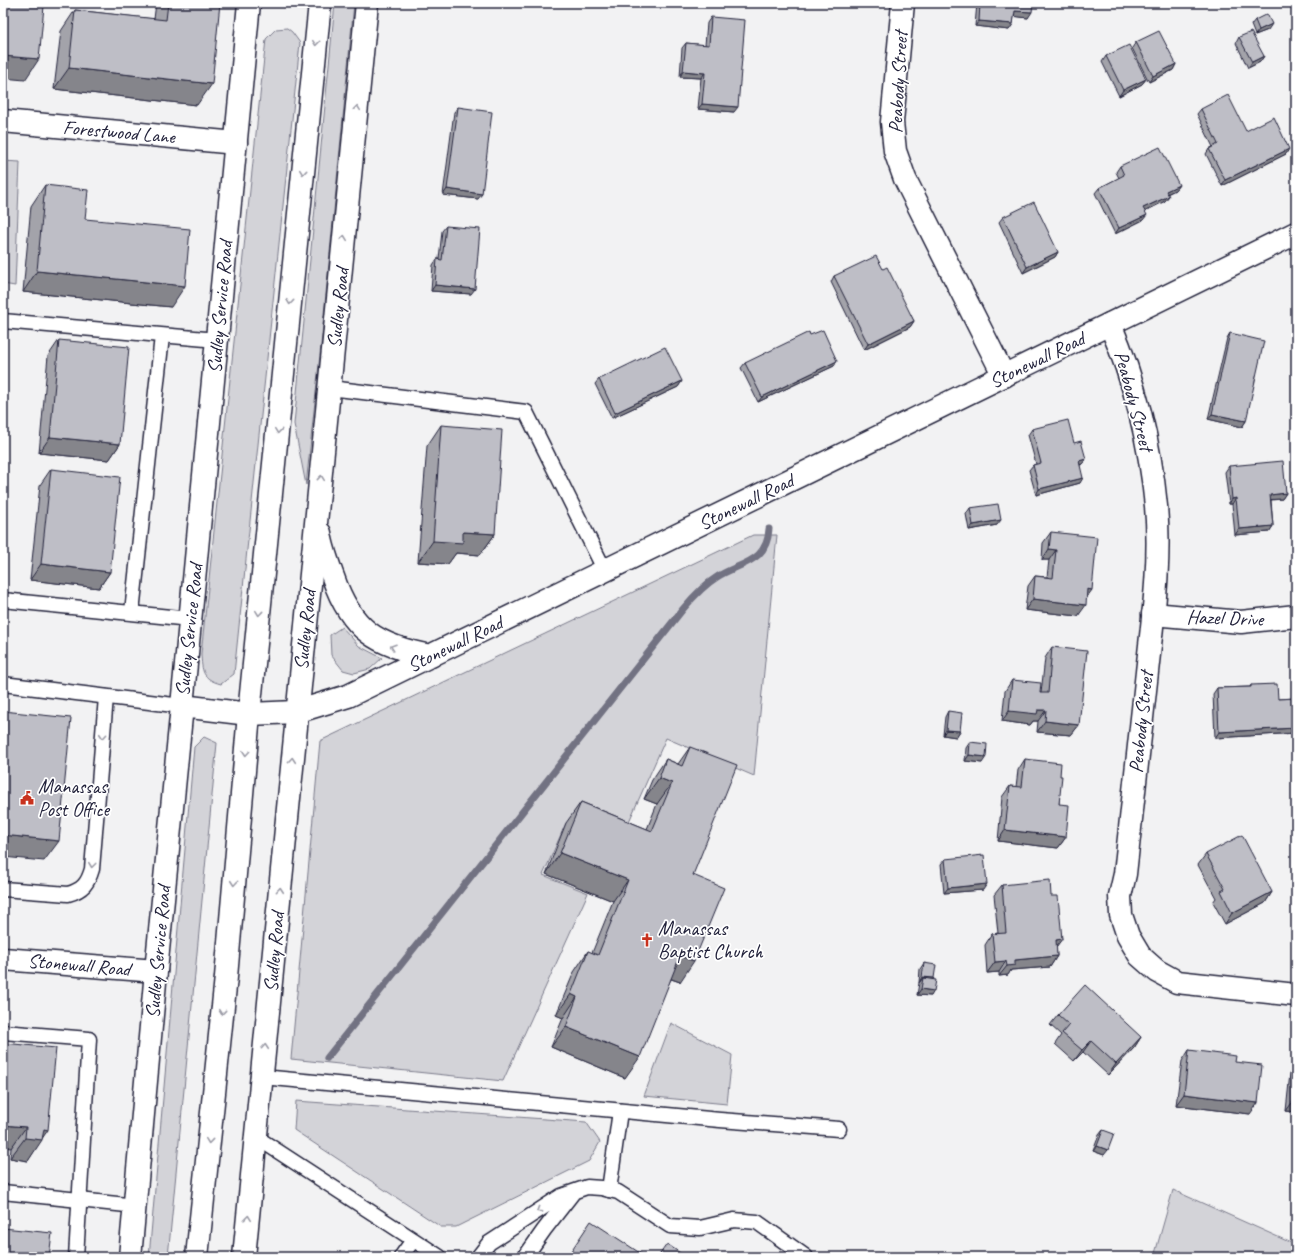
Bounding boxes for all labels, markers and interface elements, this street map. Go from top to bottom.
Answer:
street label: Peabody Street [883,27,913,134]
one-way arrow [312,40,321,46]
one-way arrow [352,105,361,111]
street label: Forestwood Lane [62,115,177,149]
one-way arrow [299,169,308,175]
one-way arrow [340,235,349,241]
street label: Sudley Service Road [202,237,239,374]
street label: Sudley Road [321,264,355,349]
one-way arrow [286,299,295,305]
street label: Stonewall Road [985,325,1092,394]
street label: Peabody Street [1109,348,1160,457]
one-way arrow [273,428,282,434]
street label: Stonewall Road [694,467,801,536]
one-way arrow [316,475,325,481]
street label: Sudley Service Road [170,559,209,697]
street label: Sudley Road [288,586,322,671]
street label: Hazel Drive [1186,604,1265,632]
street label: Stonewall Road [403,609,510,678]
one-way arrow [255,610,264,616]
one-way arrow [390,643,397,652]
street label: Peabody Street [1123,666,1159,774]
one-way arrow [98,733,107,739]
one-way arrow [242,750,251,756]
one-way arrow [287,757,296,763]
place label: Manassas Post Office [38,774,110,822]
public building icon: Manassas Post Office [19,790,35,806]
one-way arrow [88,862,97,868]
one-way arrow [230,880,239,886]
street label: Sudley Service Road [140,882,177,1019]
one-way arrow [275,887,284,893]
street label: Sudley Road [258,908,290,993]
place label: Manassas Baptist Church [658,916,764,964]
church icon: Manassas Baptist Church [639,932,655,948]
street label: Stonewall Road [27,948,134,982]
one-way arrow [218,1009,227,1015]
one-way arrow [261,1044,270,1050]
one-way arrow [205,1138,214,1144]
one-way arrow [536,1205,543,1213]
one-way arrow [243,1215,252,1221]

